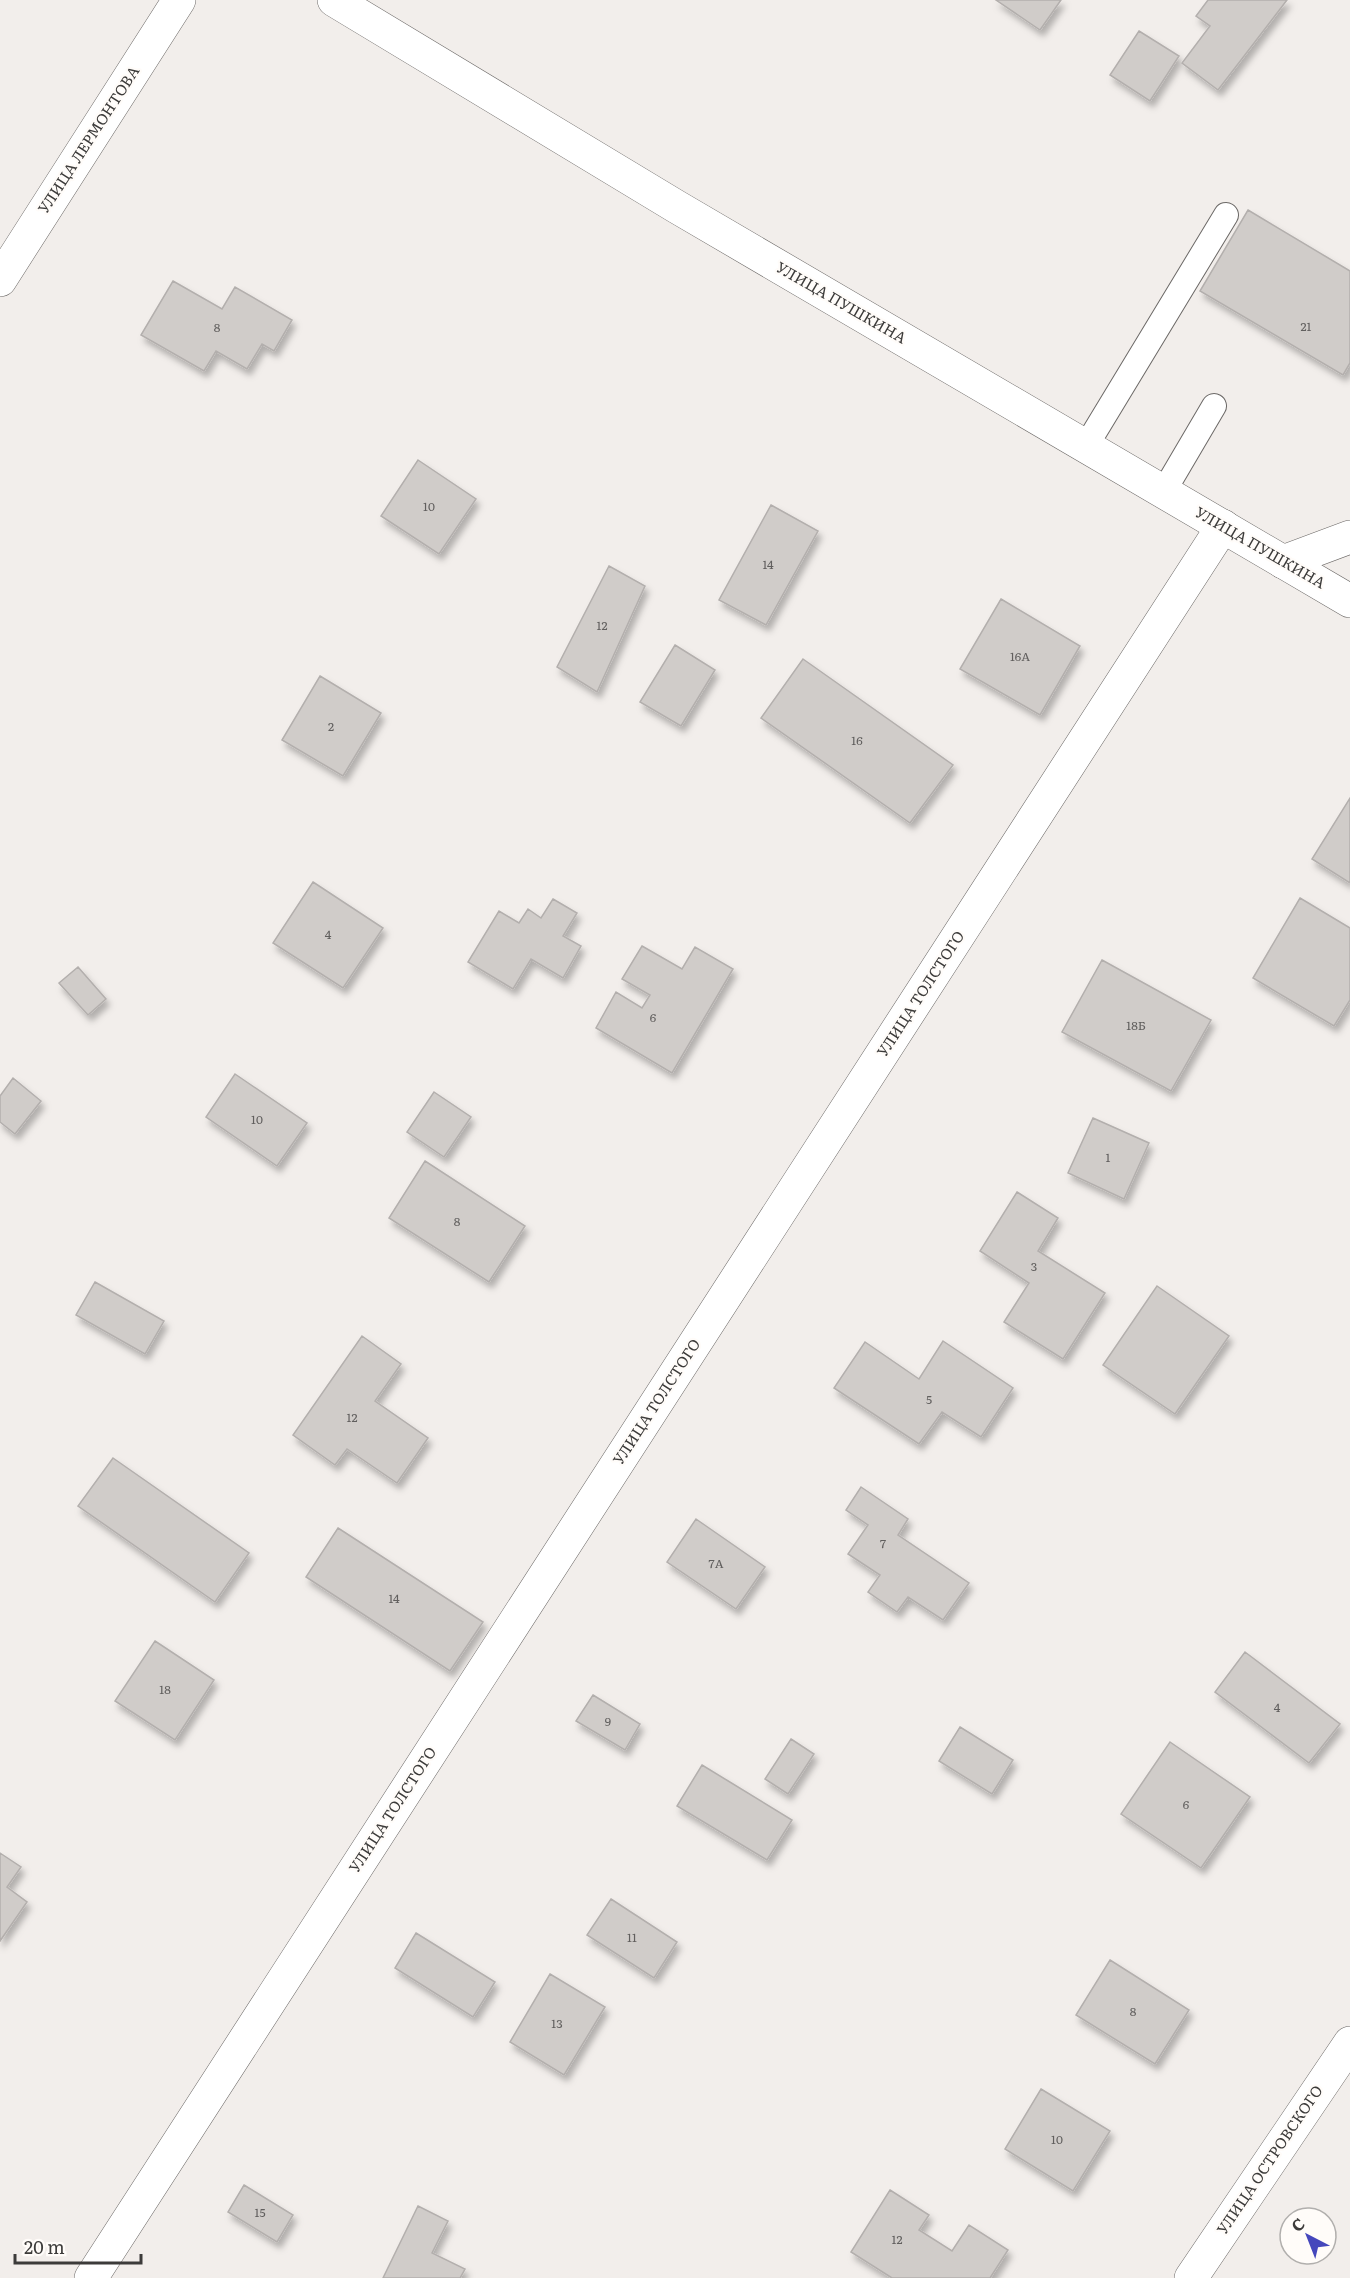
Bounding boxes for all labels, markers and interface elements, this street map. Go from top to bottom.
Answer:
street label: УЛИЦА ЛЕРМОНТОВА [31,61,144,218]
street label: УЛИЦА ПУШКИНА [772,255,911,348]
house number: 21 [1301,317,1312,335]
house number: 8 [214,318,221,336]
house number: 10 [423,497,435,515]
street label: УЛИЦА ПУШКИНА [1191,500,1330,593]
house number: 14 [762,555,774,573]
house number: 12 [597,616,607,634]
house number: 16А [1010,647,1030,665]
house number: 2 [328,717,334,735]
house number: 16 [851,731,863,749]
house number: 4 [325,925,332,943]
street label: УЛИЦА ТОЛСТОГО [870,926,969,1061]
house number: 6 [650,1008,657,1026]
house number: 18Б [1126,1016,1146,1034]
house number: 10 [251,1110,263,1128]
house number: 1 [1106,1148,1111,1166]
house number: 8 [454,1212,461,1230]
house number: 3 [1031,1257,1037,1275]
street label: УЛИЦА ТОЛСТОГО [606,1334,705,1469]
house number: 5 [926,1390,932,1408]
house number: 12 [347,1408,357,1426]
house number: 7 [880,1534,886,1552]
house number: 7А [709,1554,724,1572]
house number: 14 [388,1589,400,1607]
house number: 18 [159,1680,171,1698]
house number: 4 [1274,1698,1281,1716]
house number: 9 [605,1712,611,1730]
street label: УЛИЦА ТОЛСТОГО [342,1742,441,1877]
house number: 6 [1183,1795,1190,1813]
house number: 11 [627,1928,637,1946]
house number: 8 [1130,2002,1137,2020]
house number: 13 [551,2014,563,2032]
street label: УЛИЦА ОСТРОВСКОГО [1213,2082,1327,2238]
house number: 10 [1051,2130,1063,2148]
house number: 15 [255,2203,265,2221]
north arrow [1278,2206,1338,2266]
scale bar [15,2227,141,2265]
house number: 12 [892,2230,902,2248]
text: 20 m [24,2233,65,2260]

